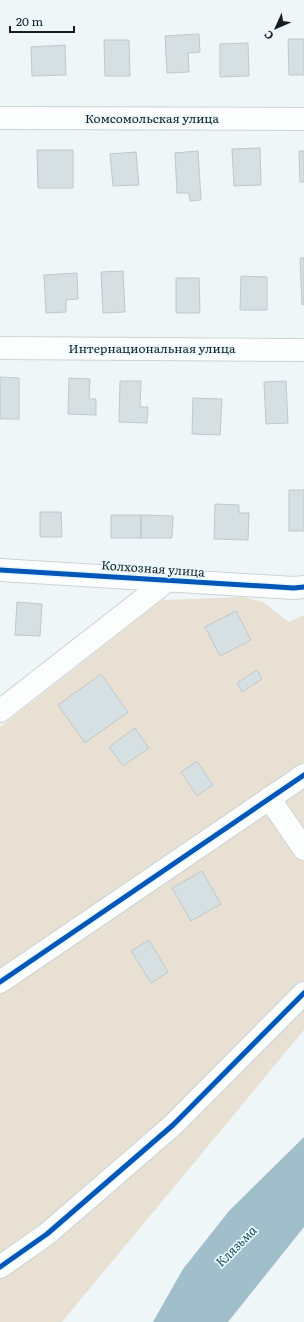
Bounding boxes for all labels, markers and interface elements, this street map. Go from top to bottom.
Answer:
scale bar [10,8,74,34]
north arrow [256,8,296,48]
text: 20 m [16,12,43,30]
text: С [260,27,277,44]
street label: Комсомольская улица [85,109,220,127]
street label: Интернациональная улица [69,339,236,357]
street label: Колхозная улица [101,555,206,581]
water label: Клязьма [211,1220,261,1271]

